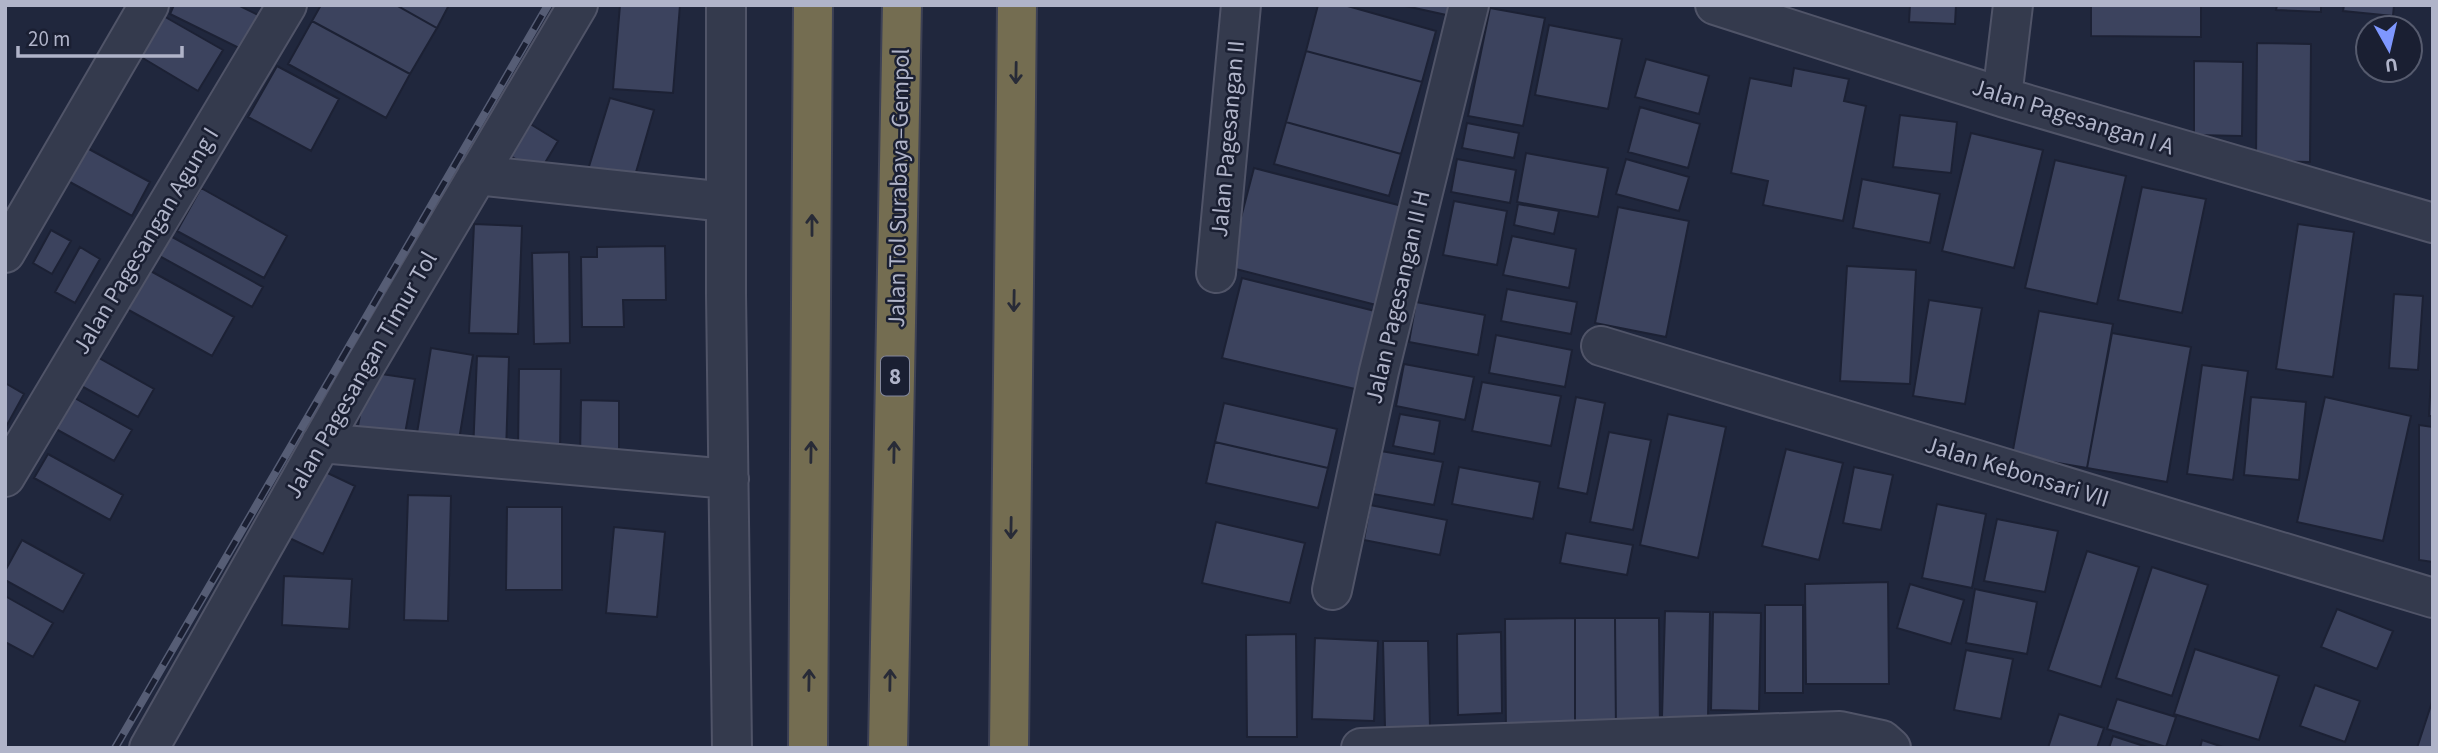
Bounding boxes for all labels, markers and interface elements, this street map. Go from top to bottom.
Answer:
scale bar [18,14,182,58]
north arrow [2354,14,2424,84]
text: 20 m [28,24,70,54]
street label: Jalan Pagesangan II [1202,39,1254,239]
street label: Jalan Tol Surabaya–Gempol [879,48,919,328]
text: U [2383,50,2399,79]
one-way arrow [1009,62,1023,85]
street label: Jalan Pagesangan I A [1968,70,2178,164]
street label: Jalan Pagesangan Agung I [64,121,228,361]
street label: Jalan Pagesangan II H [1356,187,1440,407]
one-way arrow [805,213,819,236]
street label: Jalan Pagesangan Timur Tol [276,245,446,505]
one-way arrow [1007,289,1021,312]
road number: 8 [881,356,909,396]
street label: Jalan Kebonsari VII [1921,427,2113,517]
one-way arrow [804,441,818,464]
one-way arrow [887,441,901,464]
one-way arrow [1004,517,1018,540]
one-way arrow [802,668,815,691]
one-way arrow [883,668,896,691]

